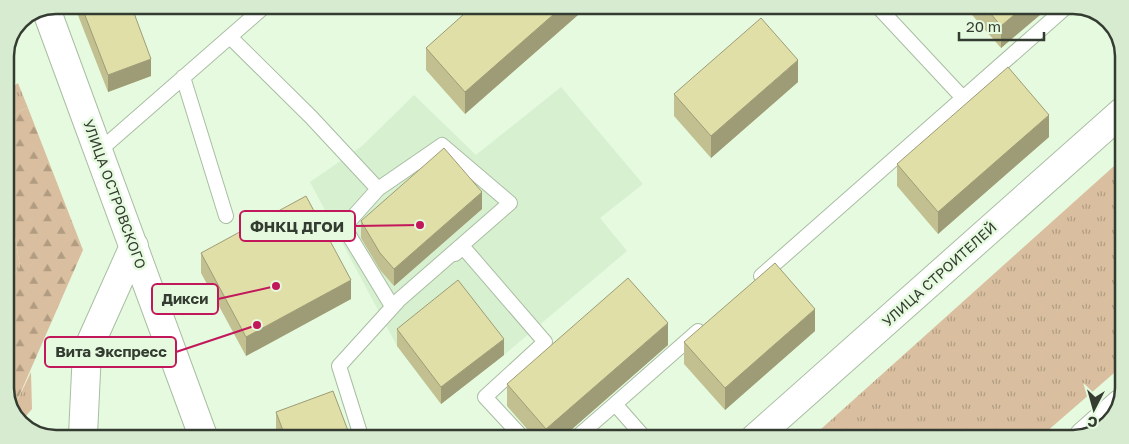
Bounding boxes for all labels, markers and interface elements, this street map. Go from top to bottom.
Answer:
scale bar [959,10,1044,42]
text: 20 m [966,17,1001,35]
street label: УЛИЦА ОСТРОВСКОГО [80,117,150,271]
callout: ФНКЦ ДГОИ [240,211,355,241]
text: ФНКЦ ДГОИ [250,217,344,235]
street label: УЛИЦА СТРОИТЕЛЕЙ [878,218,1000,330]
callout: Дикси [152,284,218,314]
text: Дикси [162,289,208,307]
callout: Вита Экспресс [45,337,176,367]
text: Вита Экспресс [55,342,167,360]
north arrow [1069,384,1119,434]
text: С [1087,413,1098,431]

